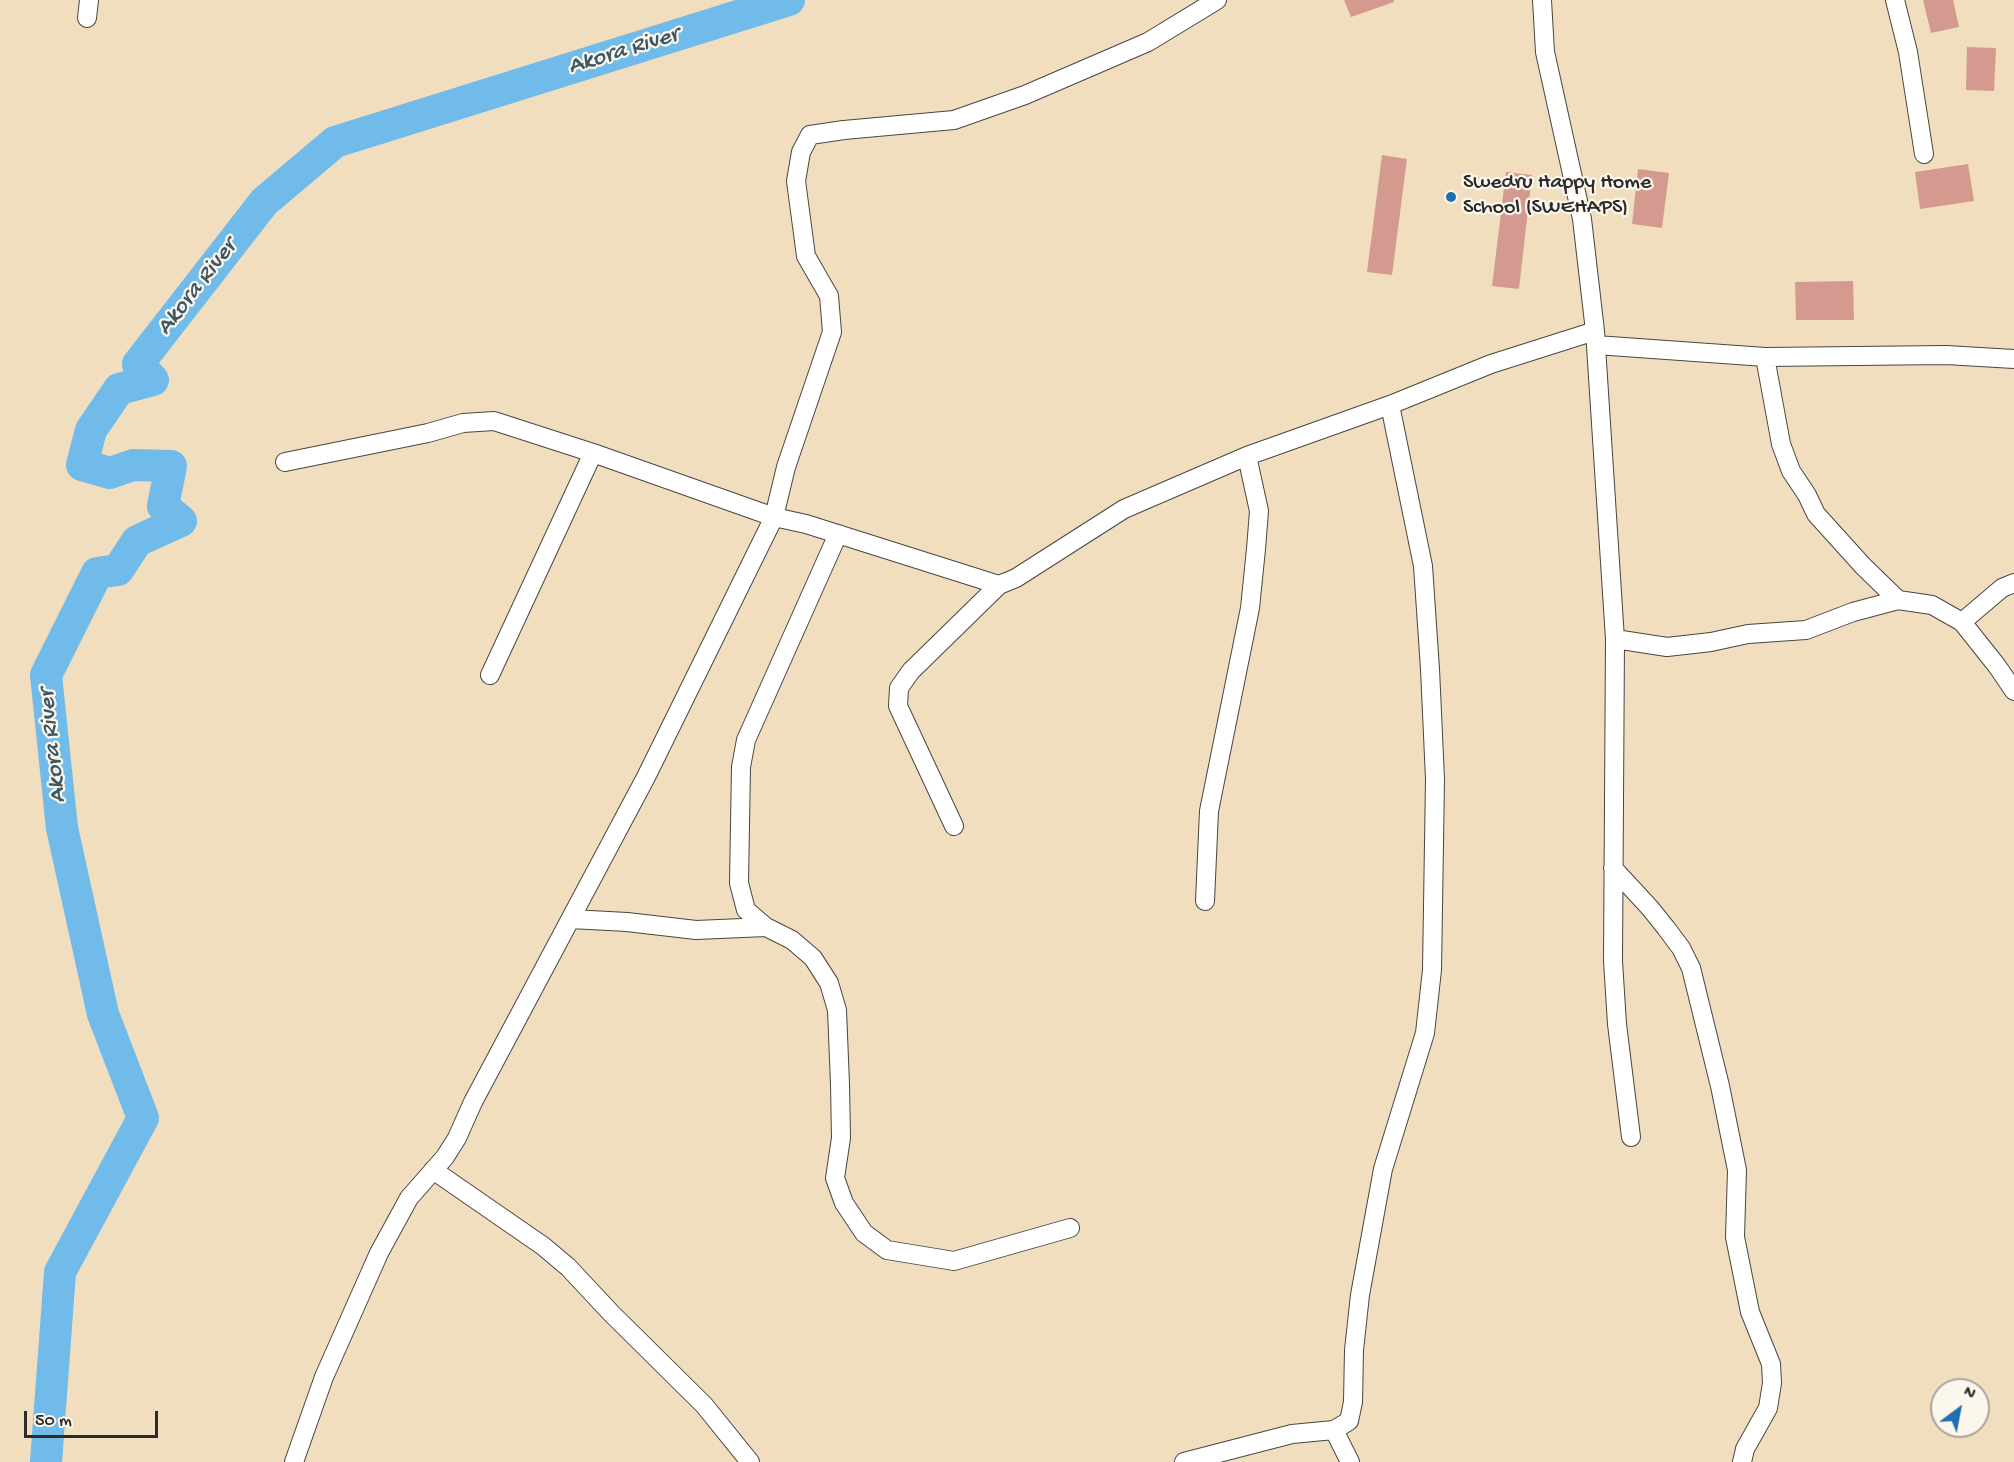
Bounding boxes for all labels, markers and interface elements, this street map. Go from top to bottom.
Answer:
water label: Akora River [565,22,683,82]
place label: Swedru Happy Home School (SWEHAPS) [1463,171,1651,222]
marker: Swedru Happy Home School (SWEHAPS) [1444,190,1458,204]
water label: Akora River [152,234,244,342]
water label: Akora River [34,688,74,804]
north arrow [1930,1378,1990,1438]
text: N [1959,1383,1978,1405]
scale bar [27,1399,160,1437]
text: 50 m [35,1411,72,1432]

